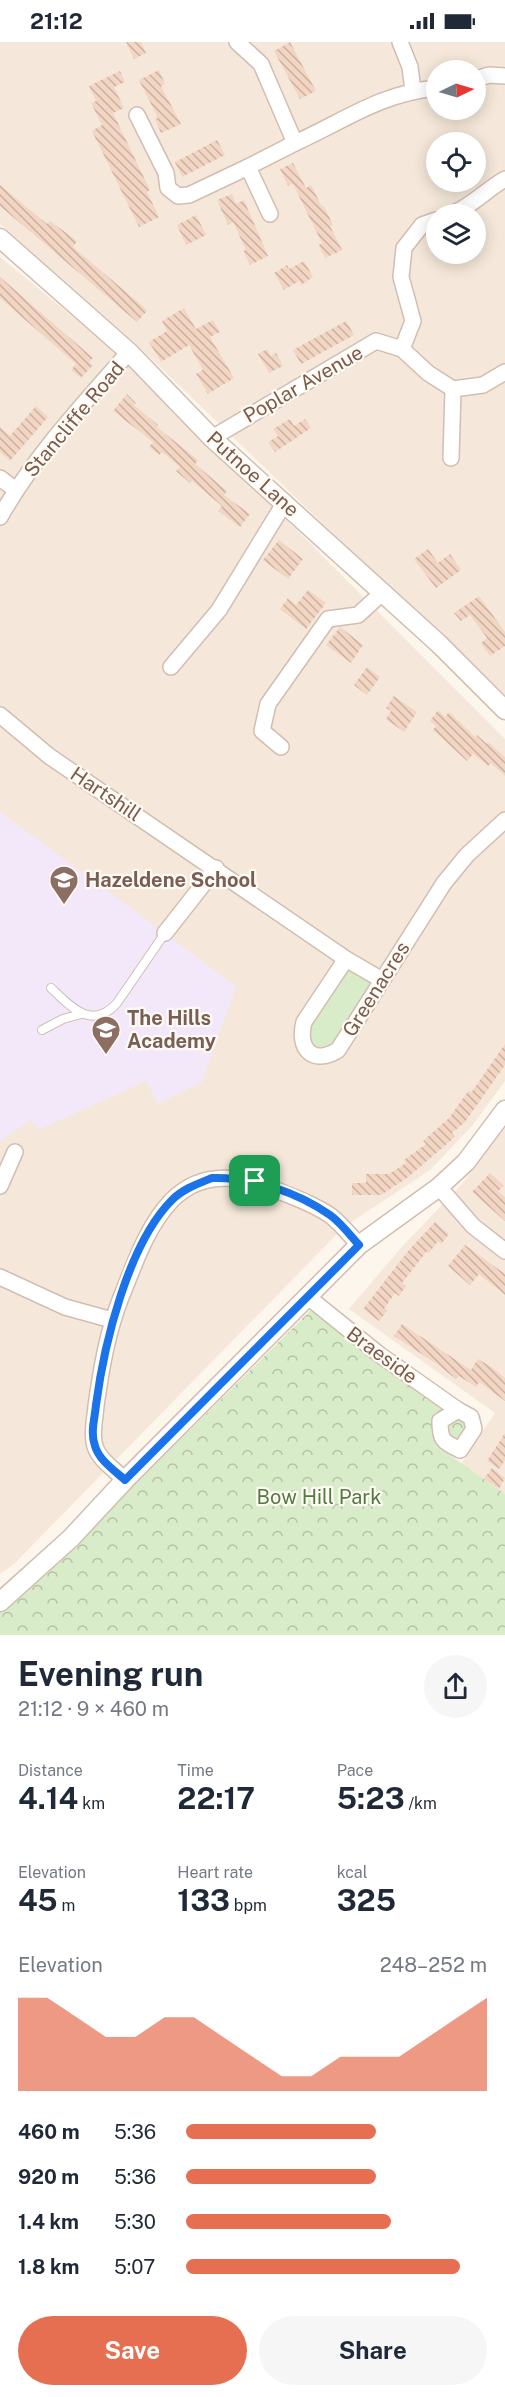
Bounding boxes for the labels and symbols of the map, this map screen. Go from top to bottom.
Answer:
north arrow [426,60,486,120]
street label: Poplar Avenue [239,340,367,428]
street label: Stancliffe Road [19,356,129,482]
street label: Putnoe Lane [202,426,304,522]
street label: Hartshill [66,762,146,826]
school or university icon: Hazeldene School [48,864,80,906]
place label: Hazeldene School [85,868,257,892]
street label: Greenacres [337,937,415,1041]
place label: The Hills Academy [127,1006,216,1053]
school or university icon: The Hills Academy [90,1014,122,1056]
pin [229,1155,280,1206]
street label: Braeside [342,1321,422,1389]
park label: Bow Hill Park [257,1485,381,1509]

